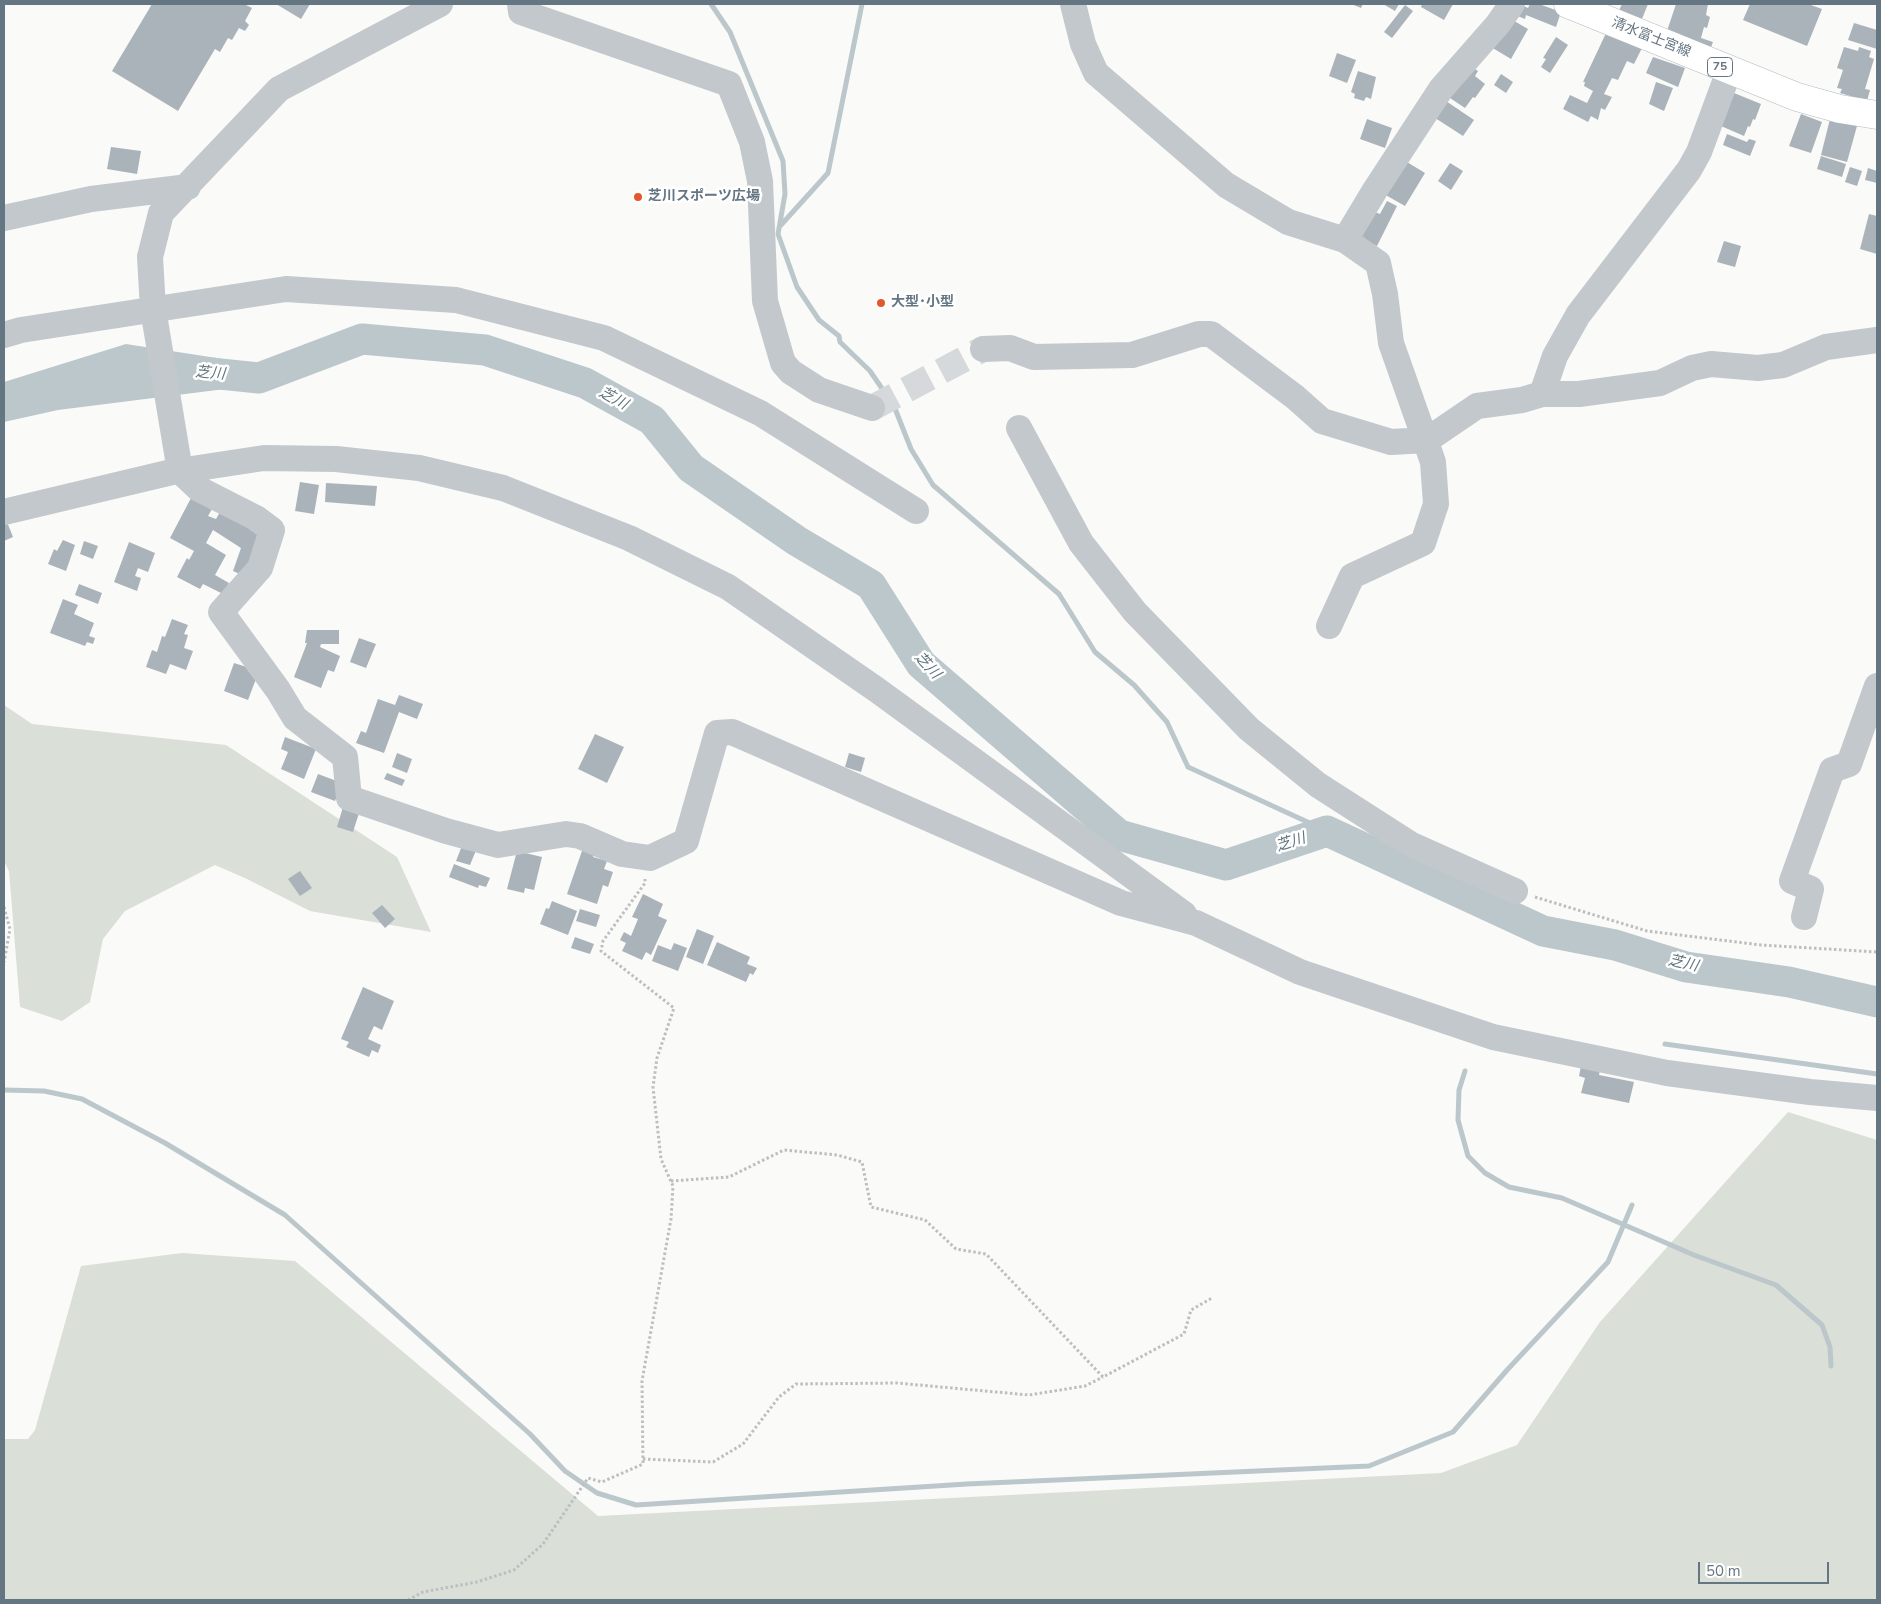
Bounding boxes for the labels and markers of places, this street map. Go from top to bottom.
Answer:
place label: 芝川スポーツ広場 [648,189,760,205]
marker: 芝川スポーツ広場 [632,191,644,203]
place label: 大型･小型 [891,295,954,311]
marker: 大型･小型 [875,297,887,309]

